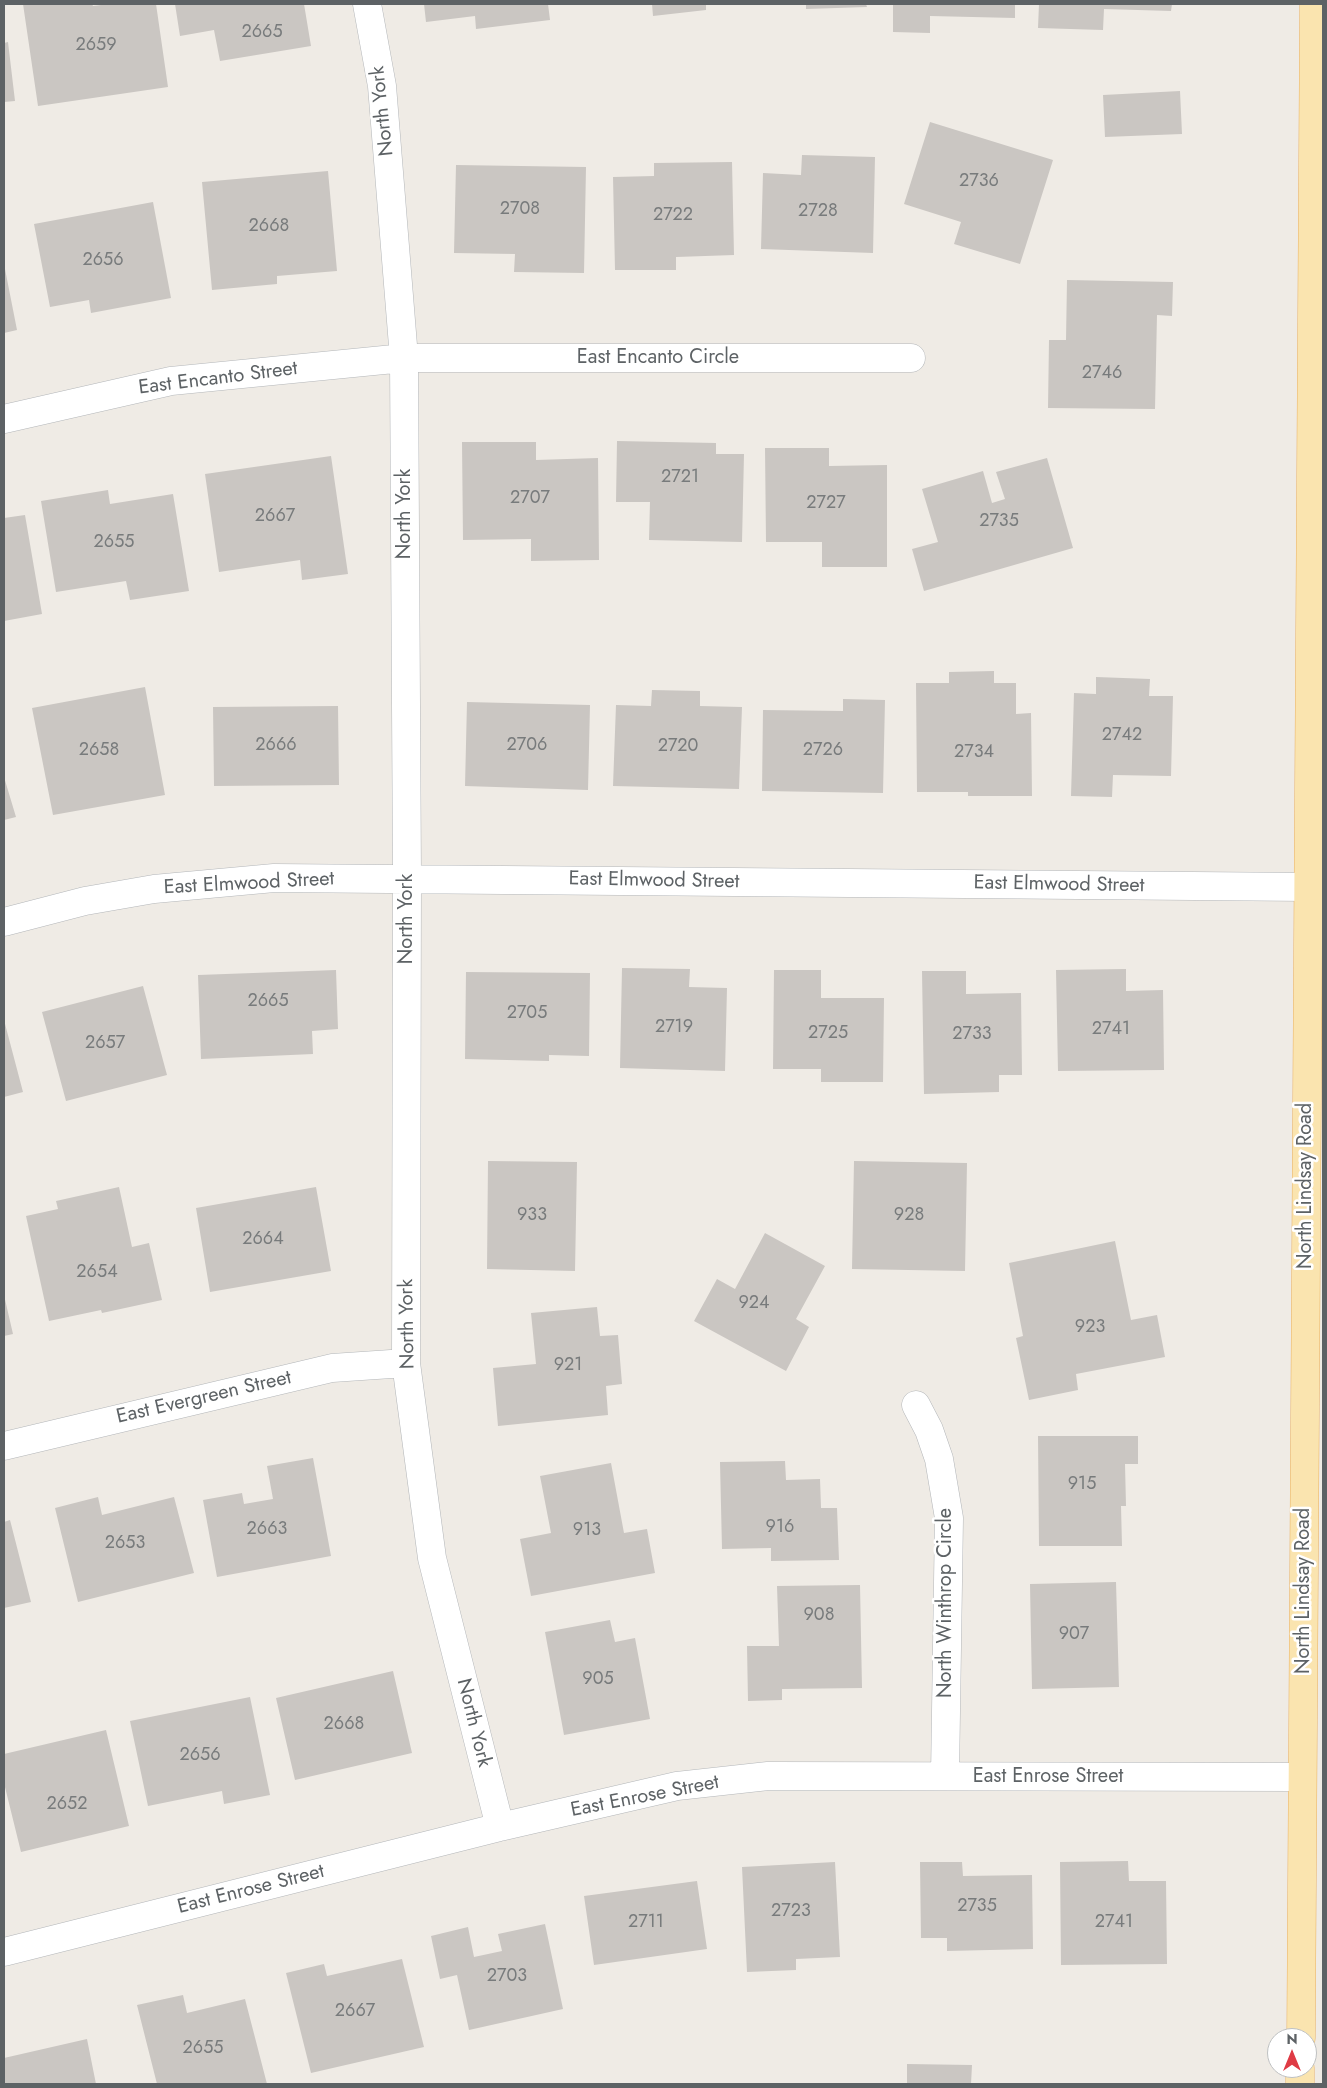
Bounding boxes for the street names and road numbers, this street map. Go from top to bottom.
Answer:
street label: North York [366,65,400,157]
street label: East Encanto Circle [577,346,739,370]
street label: East Encanto Street [137,357,299,401]
street label: North York [393,469,417,559]
street label: East Elmwood Street [163,868,335,900]
street label: East Elmwood Street [568,868,740,894]
street label: East Elmwood Street [973,872,1145,898]
street label: North York [395,874,419,964]
street label: North Lindsay Road [1294,1103,1318,1269]
street label: North York [395,1279,421,1369]
street label: East Evergreen Street [114,1366,294,1430]
street label: North Winthrop Circle [934,1508,958,1698]
street label: North Lindsay Road [1292,1508,1316,1674]
street label: North York [450,1676,496,1770]
street label: East Enrose Street [973,1765,1123,1789]
street label: East Enrose Street [569,1771,721,1823]
street label: East Enrose Street [175,1860,327,1920]

